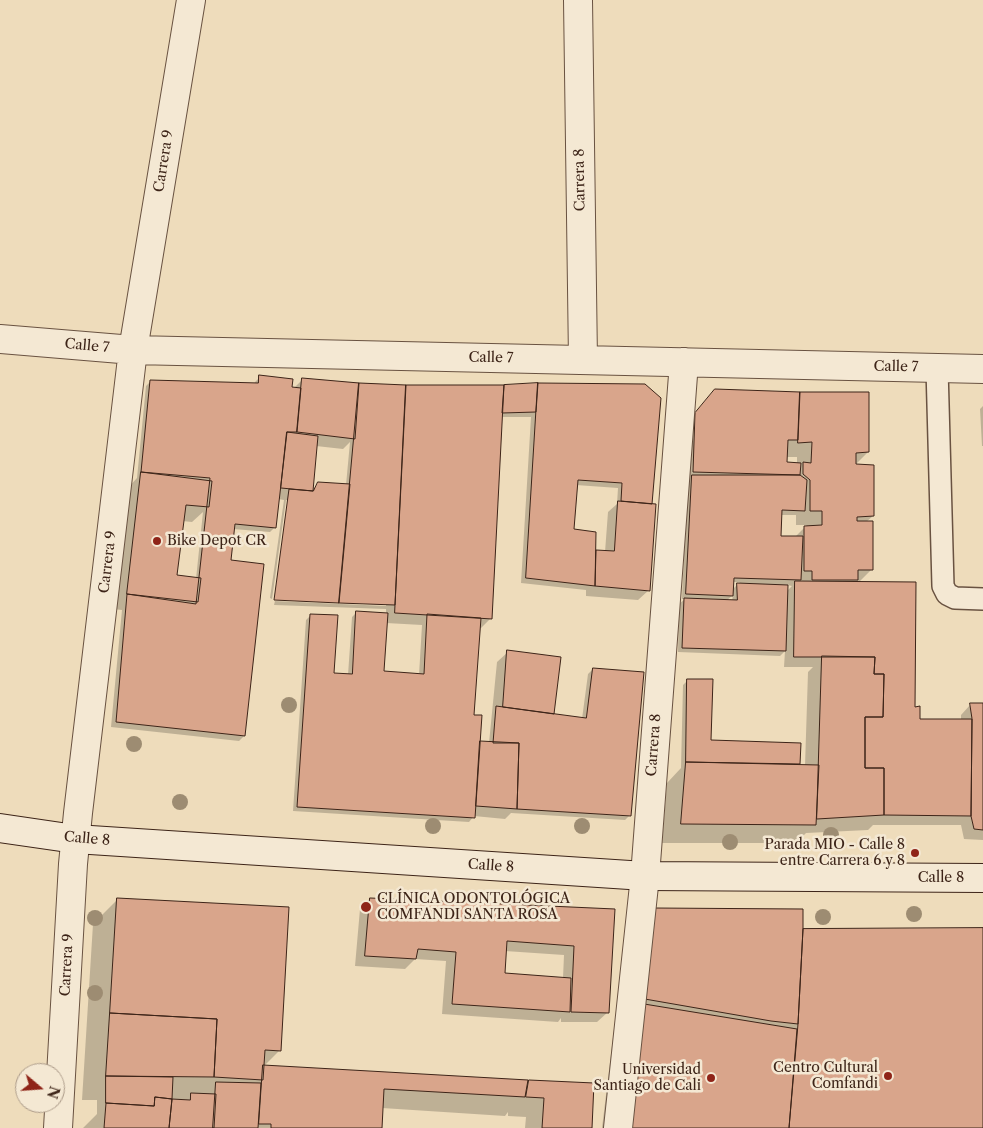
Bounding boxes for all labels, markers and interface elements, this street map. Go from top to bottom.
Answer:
street label: Carrera 9 [151,129,177,193]
street label: Carrera 8 [571,148,589,212]
street label: Calle 7 [64,336,110,356]
street label: Calle 7 [468,349,514,367]
street label: Calle 7 [873,358,919,376]
street label: Carrera 9 [96,530,120,594]
place label: Bike Depot CR [167,533,266,549]
marker: Bike Depot CR [151,535,163,547]
street label: Carrera 8 [643,713,665,777]
street label: Calle 8 [63,829,111,849]
place label: Parada MIO - Calle 8 entre Carrera 6 y 8 [765,837,905,870]
marker: Parada MIO - Calle 8 entre Carrera 6 y 8 [909,847,921,859]
street label: Calle 8 [467,856,515,876]
street label: Calle 8 [918,870,964,886]
place label: CLÍNICA ODONTOLÓGICA COMFANDI SANTA ROSA [377,891,570,924]
marker: CLÍNICA ODONTOLÓGICA COMFANDI SANTA ROSA [359,900,373,914]
street label: Carrera 9 [57,933,77,997]
place label: Centro Cultural Comfandi [773,1060,878,1092]
place label: Universidad Santiago de Cali [594,1062,701,1094]
north arrow [15,1063,65,1113]
marker: Centro Cultural Comfandi [882,1070,894,1082]
marker: Universidad Santiago de Cali [705,1072,717,1084]
text: N [43,1084,64,1101]

